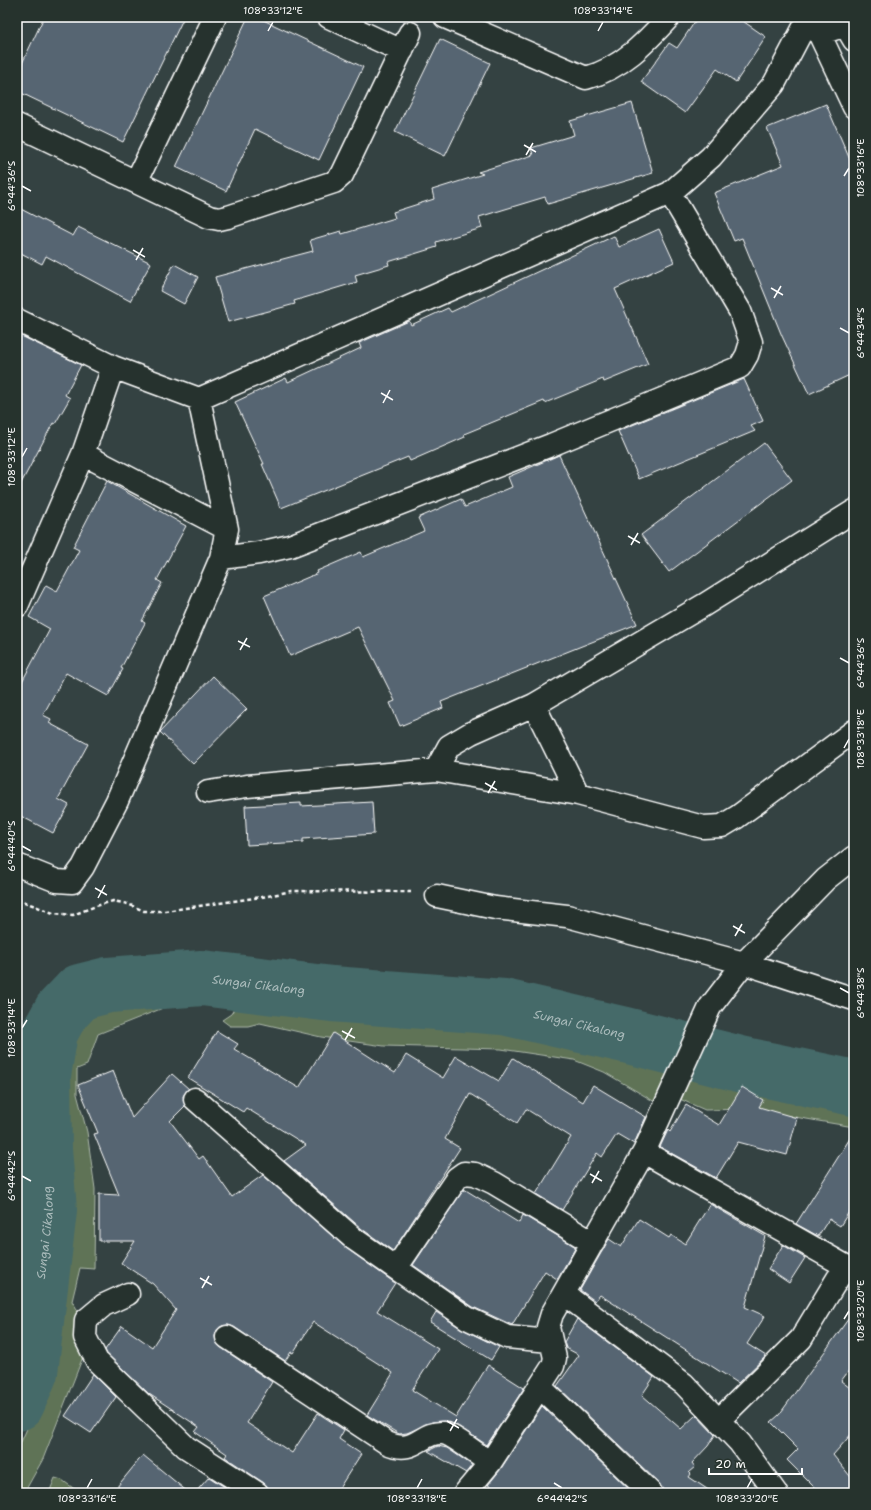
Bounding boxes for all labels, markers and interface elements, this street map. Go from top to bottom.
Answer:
text: 108°33'12"E [243,4,303,17]
text: 108°33'14"E [573,4,633,17]
text: 108°33'16"E [854,138,867,198]
text: 6°44'36"S [5,160,18,211]
text: 6°44'34"S [854,307,867,358]
text: 108°33'12"E [5,427,18,487]
text: 6°44'36"S [854,637,867,688]
text: 108°33'18"E [854,709,867,769]
text: 6°44'40"S [5,820,18,872]
text: 6°44'38"S [854,967,867,1019]
water label: Sungai Cikalong [211,971,306,999]
text: 108°33'14"E [5,998,18,1058]
water label: Sungai Cikalong [532,1006,627,1043]
text: 6°44'42"S [5,1150,18,1201]
water label: Sungai Cikalong [33,1185,57,1280]
text: 108°33'20"E [854,1280,867,1342]
scale bar [709,1450,802,1476]
text: 20 m [715,1456,746,1472]
text: 108°33'16"E [57,1492,117,1505]
text: 108°33'18"E [387,1492,447,1505]
text: 6°44'42"S [537,1492,588,1505]
text: 108°33'20"E [716,1492,778,1505]

